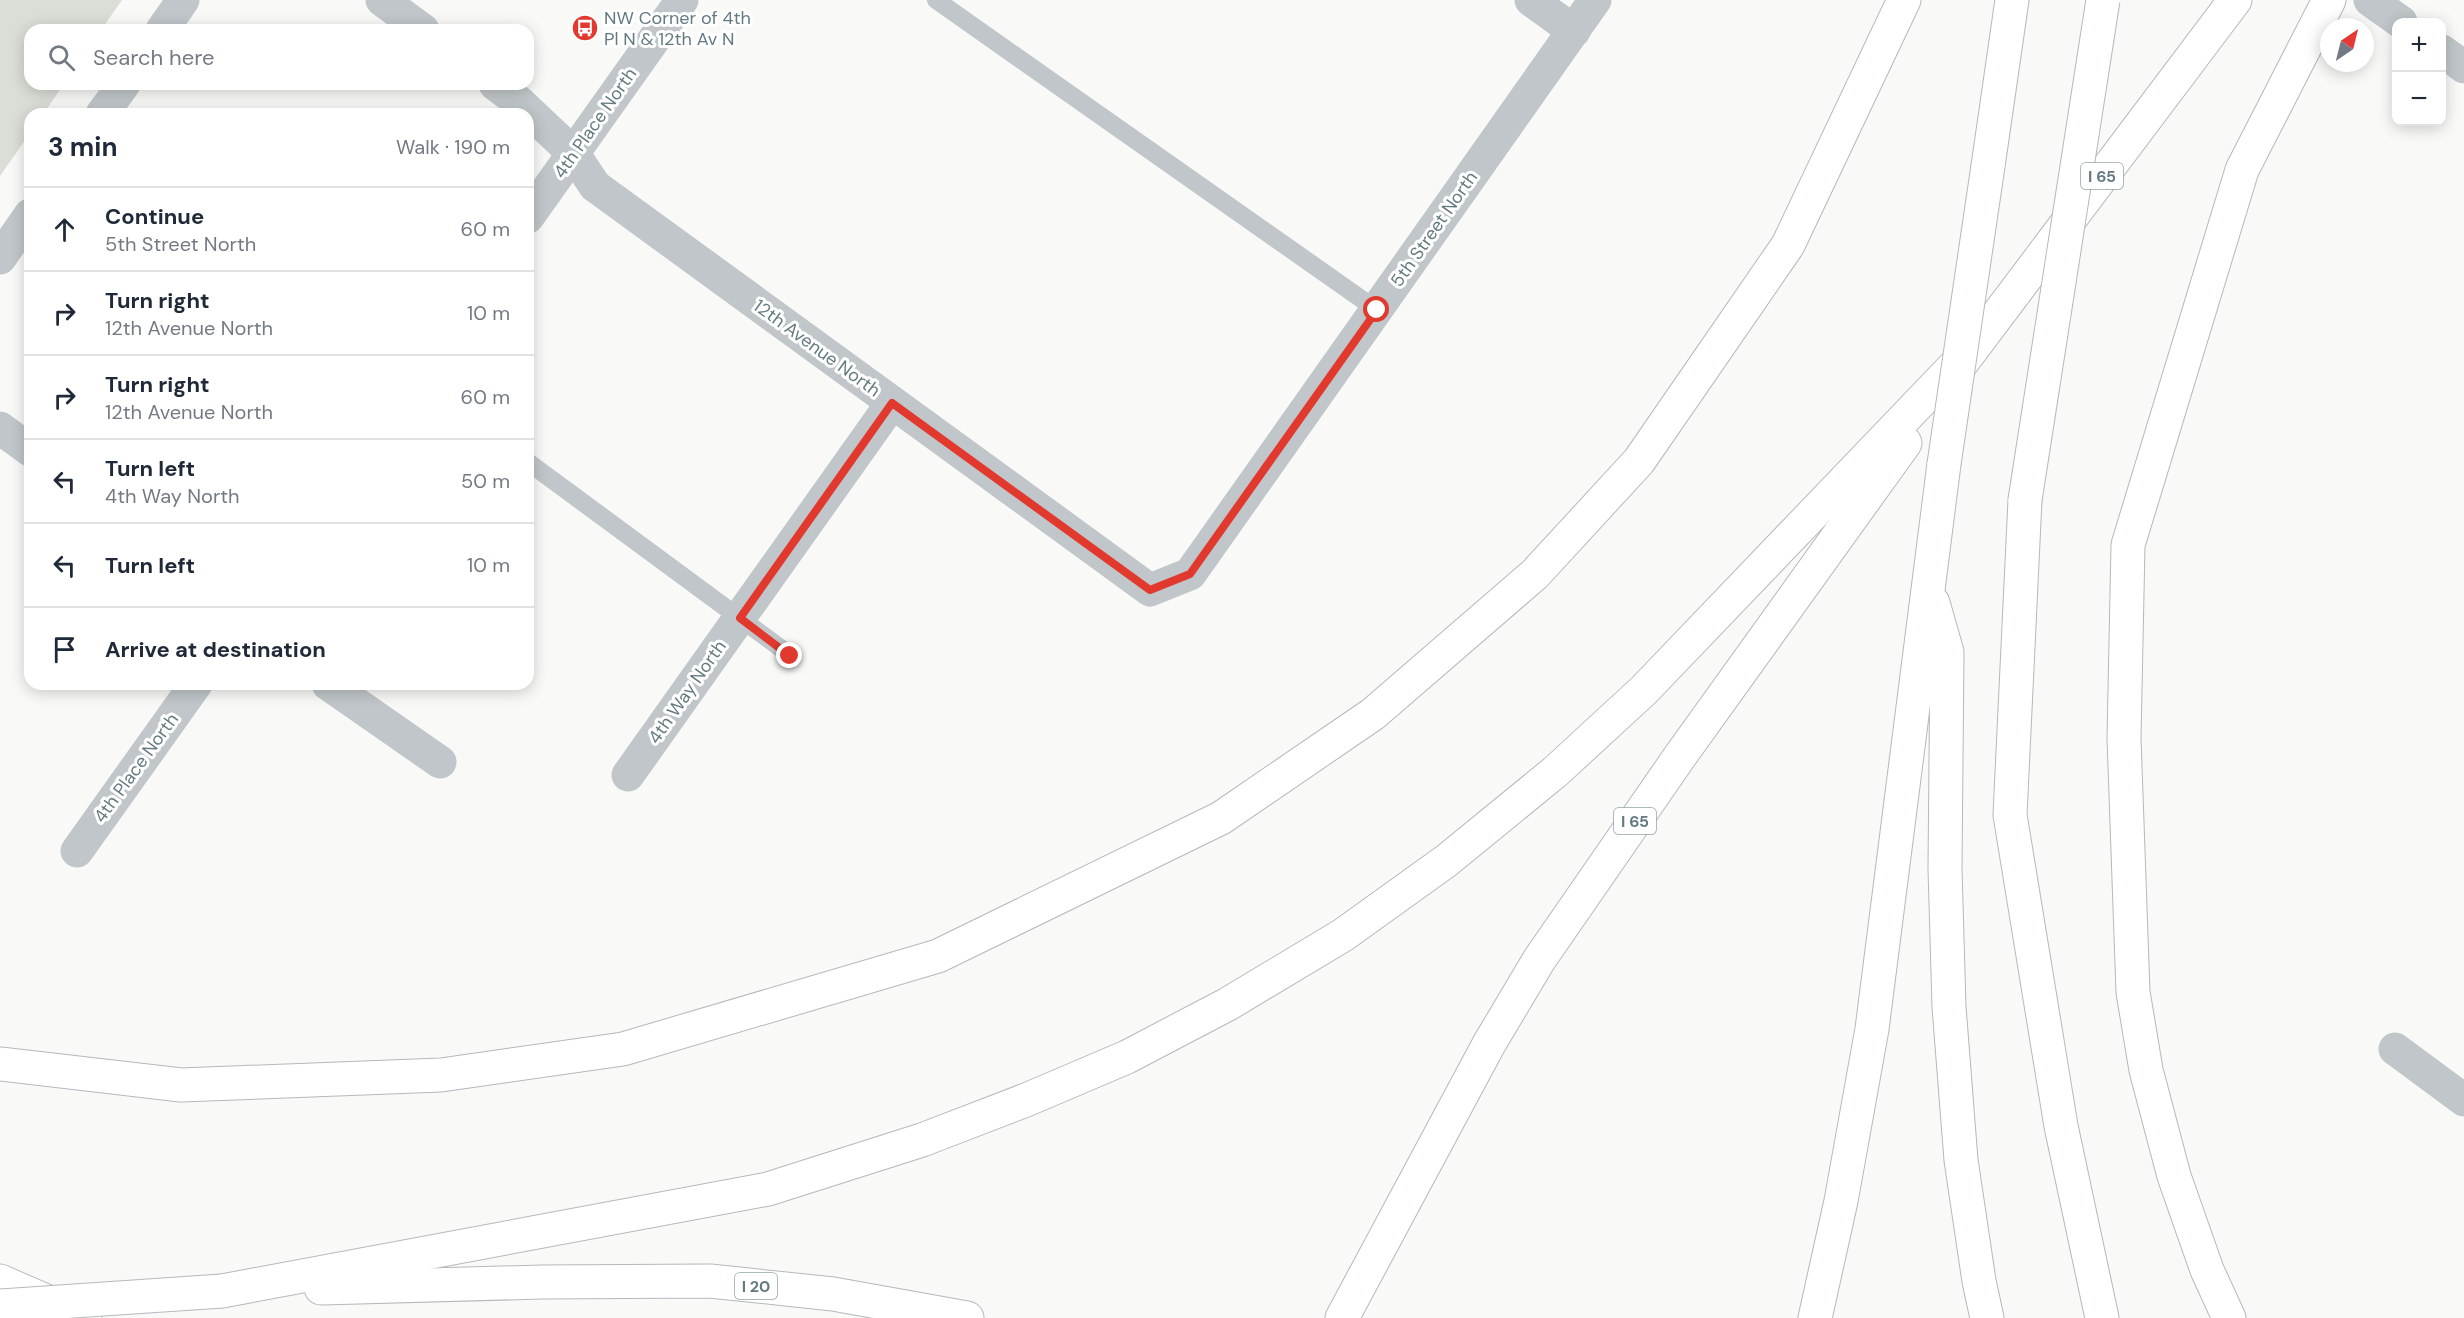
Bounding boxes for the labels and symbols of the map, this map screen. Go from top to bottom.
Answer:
place label: NW Corner of 4th Pl N & 12th Av N [604,6,751,51]
bus stop icon: NW Corner of 4th Pl N & 12th Av N [570,13,600,43]
north arrow [2320,18,2374,72]
street label: 4th Place North [548,63,642,183]
road number: I 65 [2081,163,2123,189]
street label: 5th Street North [1385,166,1483,292]
street label: 12th Avenue North [749,294,885,402]
route start [1363,296,1389,322]
street label: 4th Way North [642,635,732,749]
route end [776,642,802,668]
street label: 4th Place North [88,708,184,828]
road number: I 65 [1614,808,1656,834]
road number: I 20 [735,1273,777,1299]

